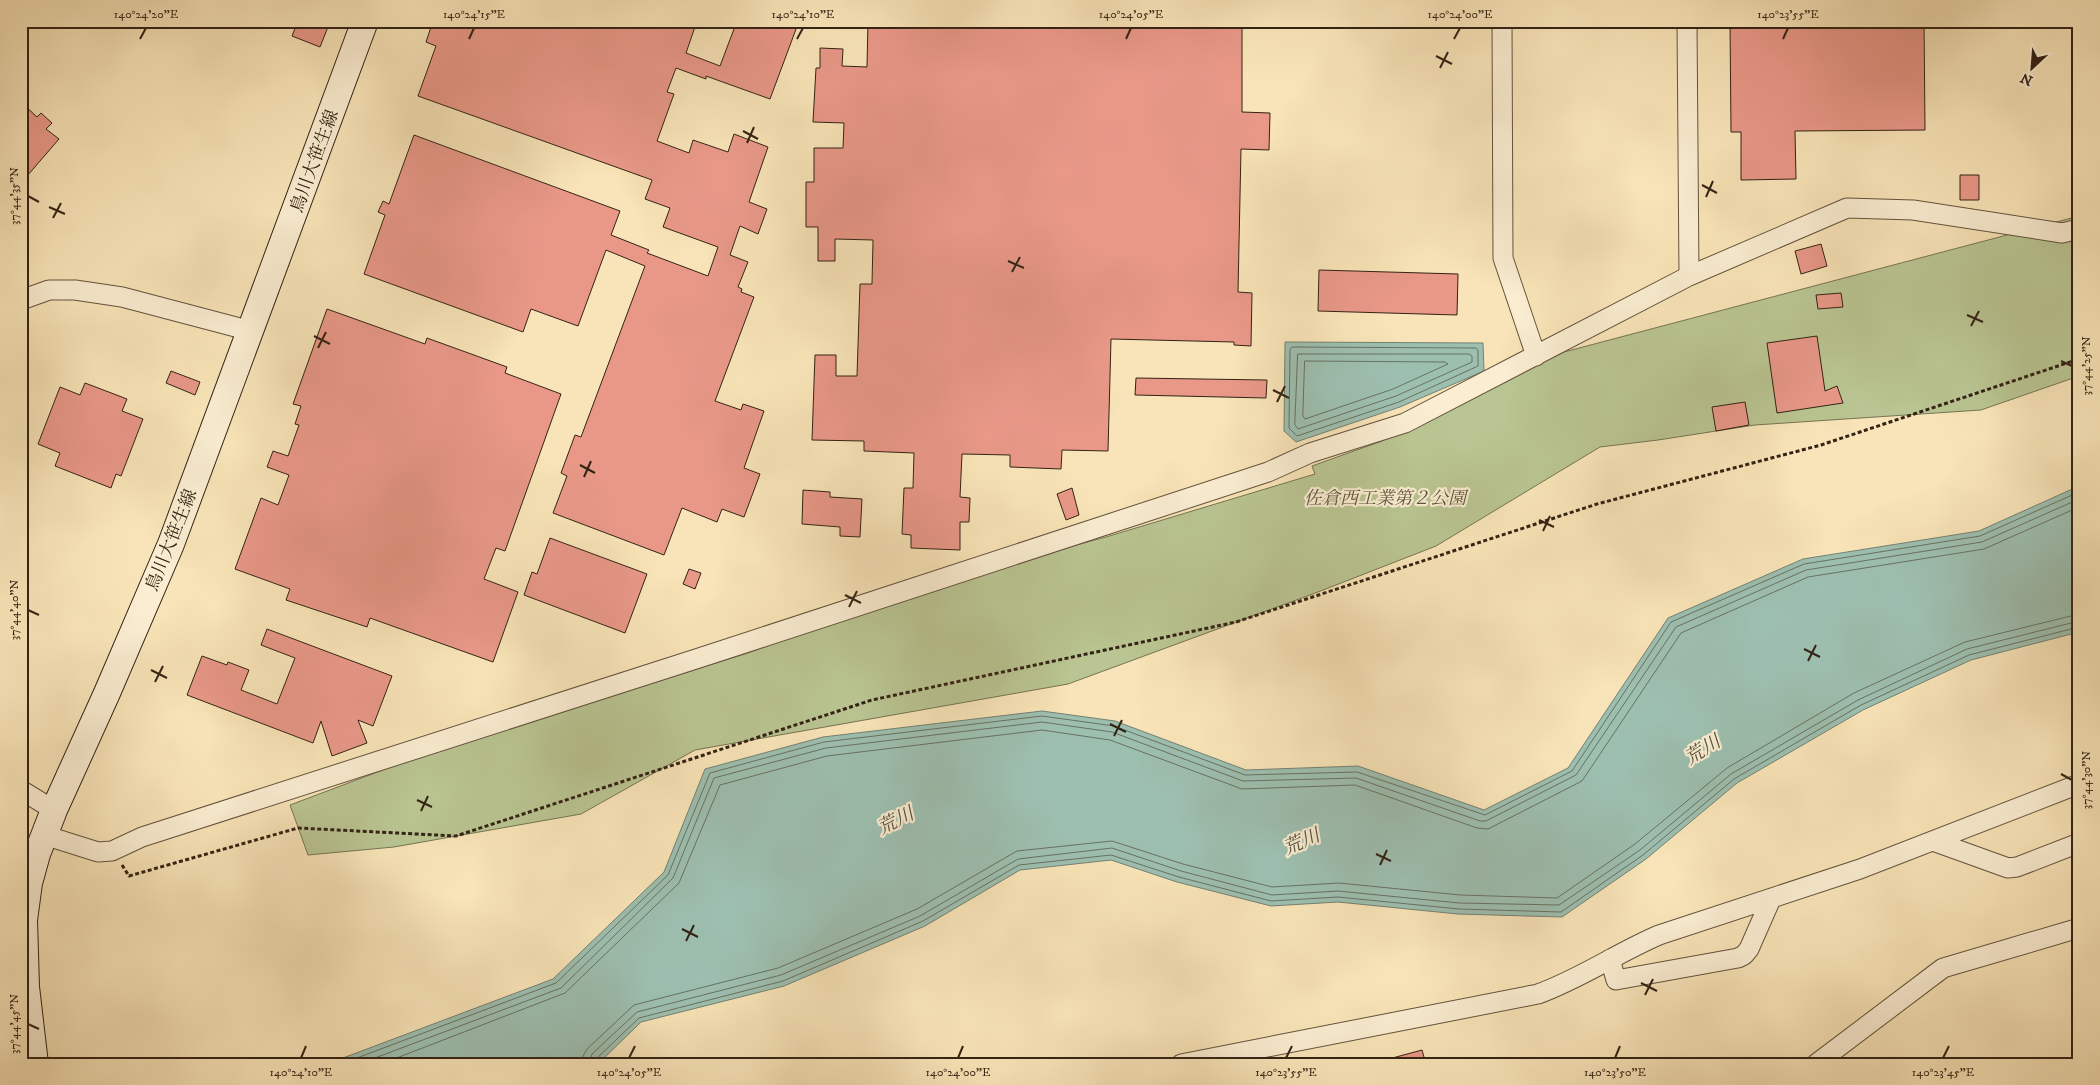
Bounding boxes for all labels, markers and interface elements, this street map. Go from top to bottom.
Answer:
text: 140°24'20"E [114,7,179,22]
text: 140°24'15"E [443,7,506,22]
text: 140°24'10"E [772,7,835,22]
text: 140°24'05"E [1099,7,1164,22]
text: 140°24'00"E [1428,7,1493,22]
text: 140°23'55"E [1757,7,1819,22]
north arrow [2008,42,2058,92]
text: N [2017,68,2036,89]
street label: 鳥川大笹生線 [286,107,344,216]
text: 37°44'35"N [7,167,22,225]
text: 37°44'25"N [2079,336,2094,396]
street label: 鳥川大笹生線 [141,486,202,595]
park label: 佐倉西工業第２公園 [1304,488,1469,510]
text: 37°44'40"N [7,580,22,640]
water label: 荒川 [1681,729,1727,770]
text: 37°44'30"N [2079,751,2094,809]
water label: 荒川 [874,802,920,840]
water label: 荒川 [1280,823,1325,861]
text: 37°44'45"N [7,994,22,1054]
text: 140°24'10"E [270,1065,333,1080]
text: 140°24'05"E [597,1065,662,1080]
text: 140°24'00"E [926,1065,991,1080]
text: 140°23'55"E [1255,1065,1317,1080]
text: 140°23'50"E [1584,1065,1646,1080]
text: 140°23'45"E [1912,1065,1975,1080]

